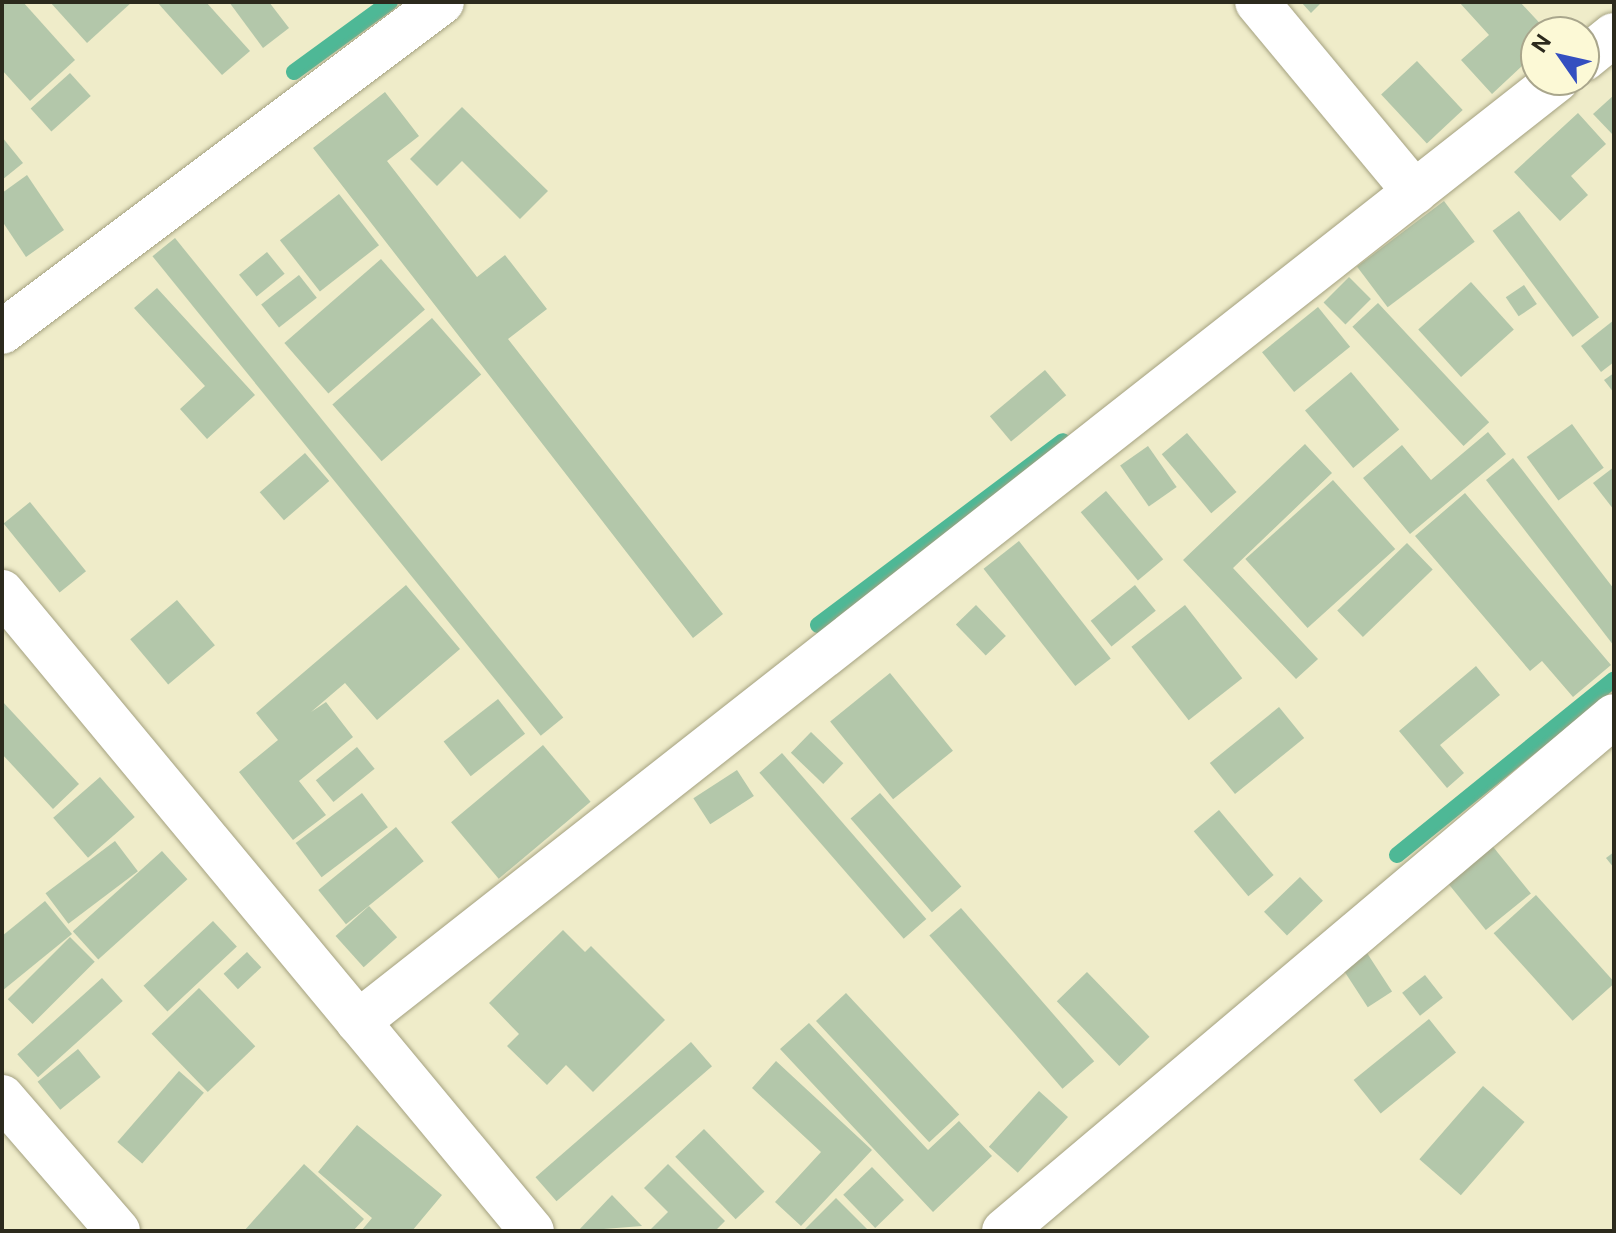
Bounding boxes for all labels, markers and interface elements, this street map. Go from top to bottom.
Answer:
north arrow [1520,16,1600,96]
text: N [1525,29,1558,58]

